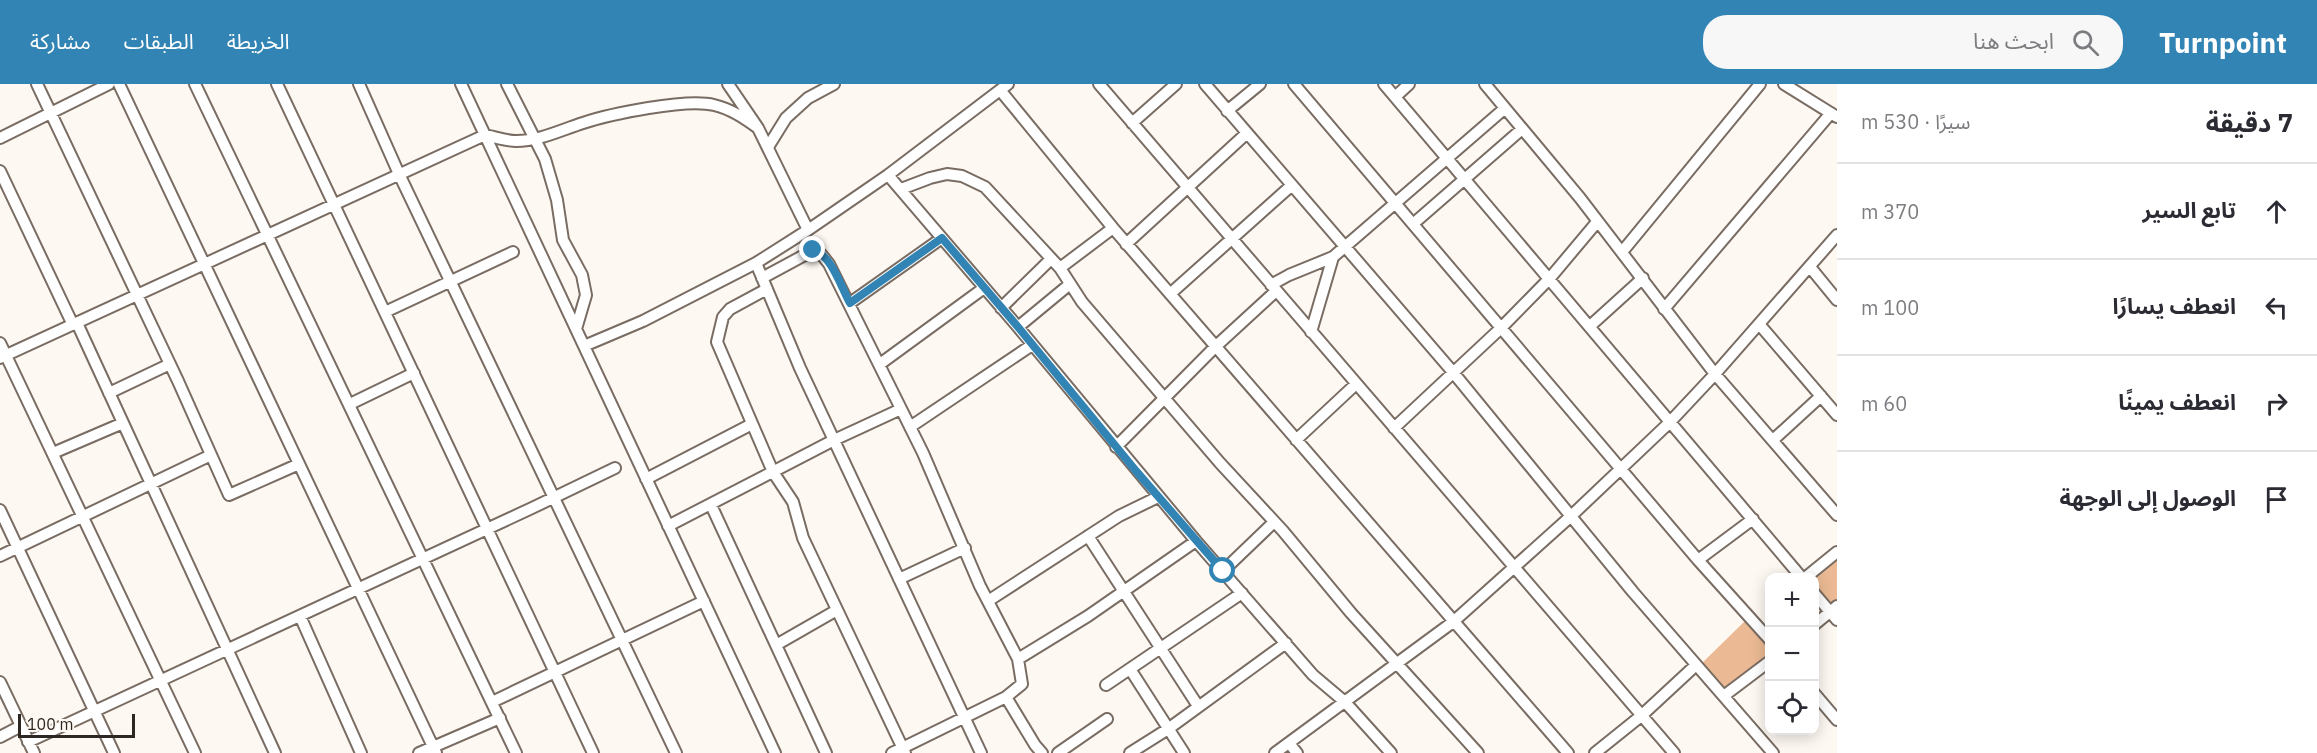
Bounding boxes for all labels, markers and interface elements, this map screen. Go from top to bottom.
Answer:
search box [1703,15,2123,69]
text: Turnpoint [2159,24,2287,61]
text: ابحث هنا [1973,26,2054,55]
icon: search [2069,26,2102,59]
text: مشاركة [30,27,91,55]
text: الطبقات [124,27,194,55]
text: الخريطة [227,27,290,55]
text: 7 دقيقة [2206,105,2293,139]
text: سيرًا · 530 m [1861,108,1970,135]
text: تابع السير [2143,195,2236,224]
icon: ahead [2260,195,2293,228]
text: 370 m [1861,198,1919,225]
route end [799,236,825,262]
text: انعطف يسارًا [2113,291,2236,320]
icon: left [2260,291,2293,324]
text: 100 m [1861,294,1919,321]
text: انعطف يمينًا [2118,387,2236,416]
icon: right [2260,387,2293,420]
text: 60 m [1861,390,1907,417]
text: الوصول إلى الوجهة [2059,483,2236,512]
icon: arrive [2260,483,2293,516]
route start [1209,557,1235,583]
map controls [1765,573,1819,735]
button: + [1765,573,1819,627]
button: − [1765,627,1819,681]
button: locate [1765,681,1819,735]
scale bar [18,711,135,738]
text: 100 m [27,714,74,734]

